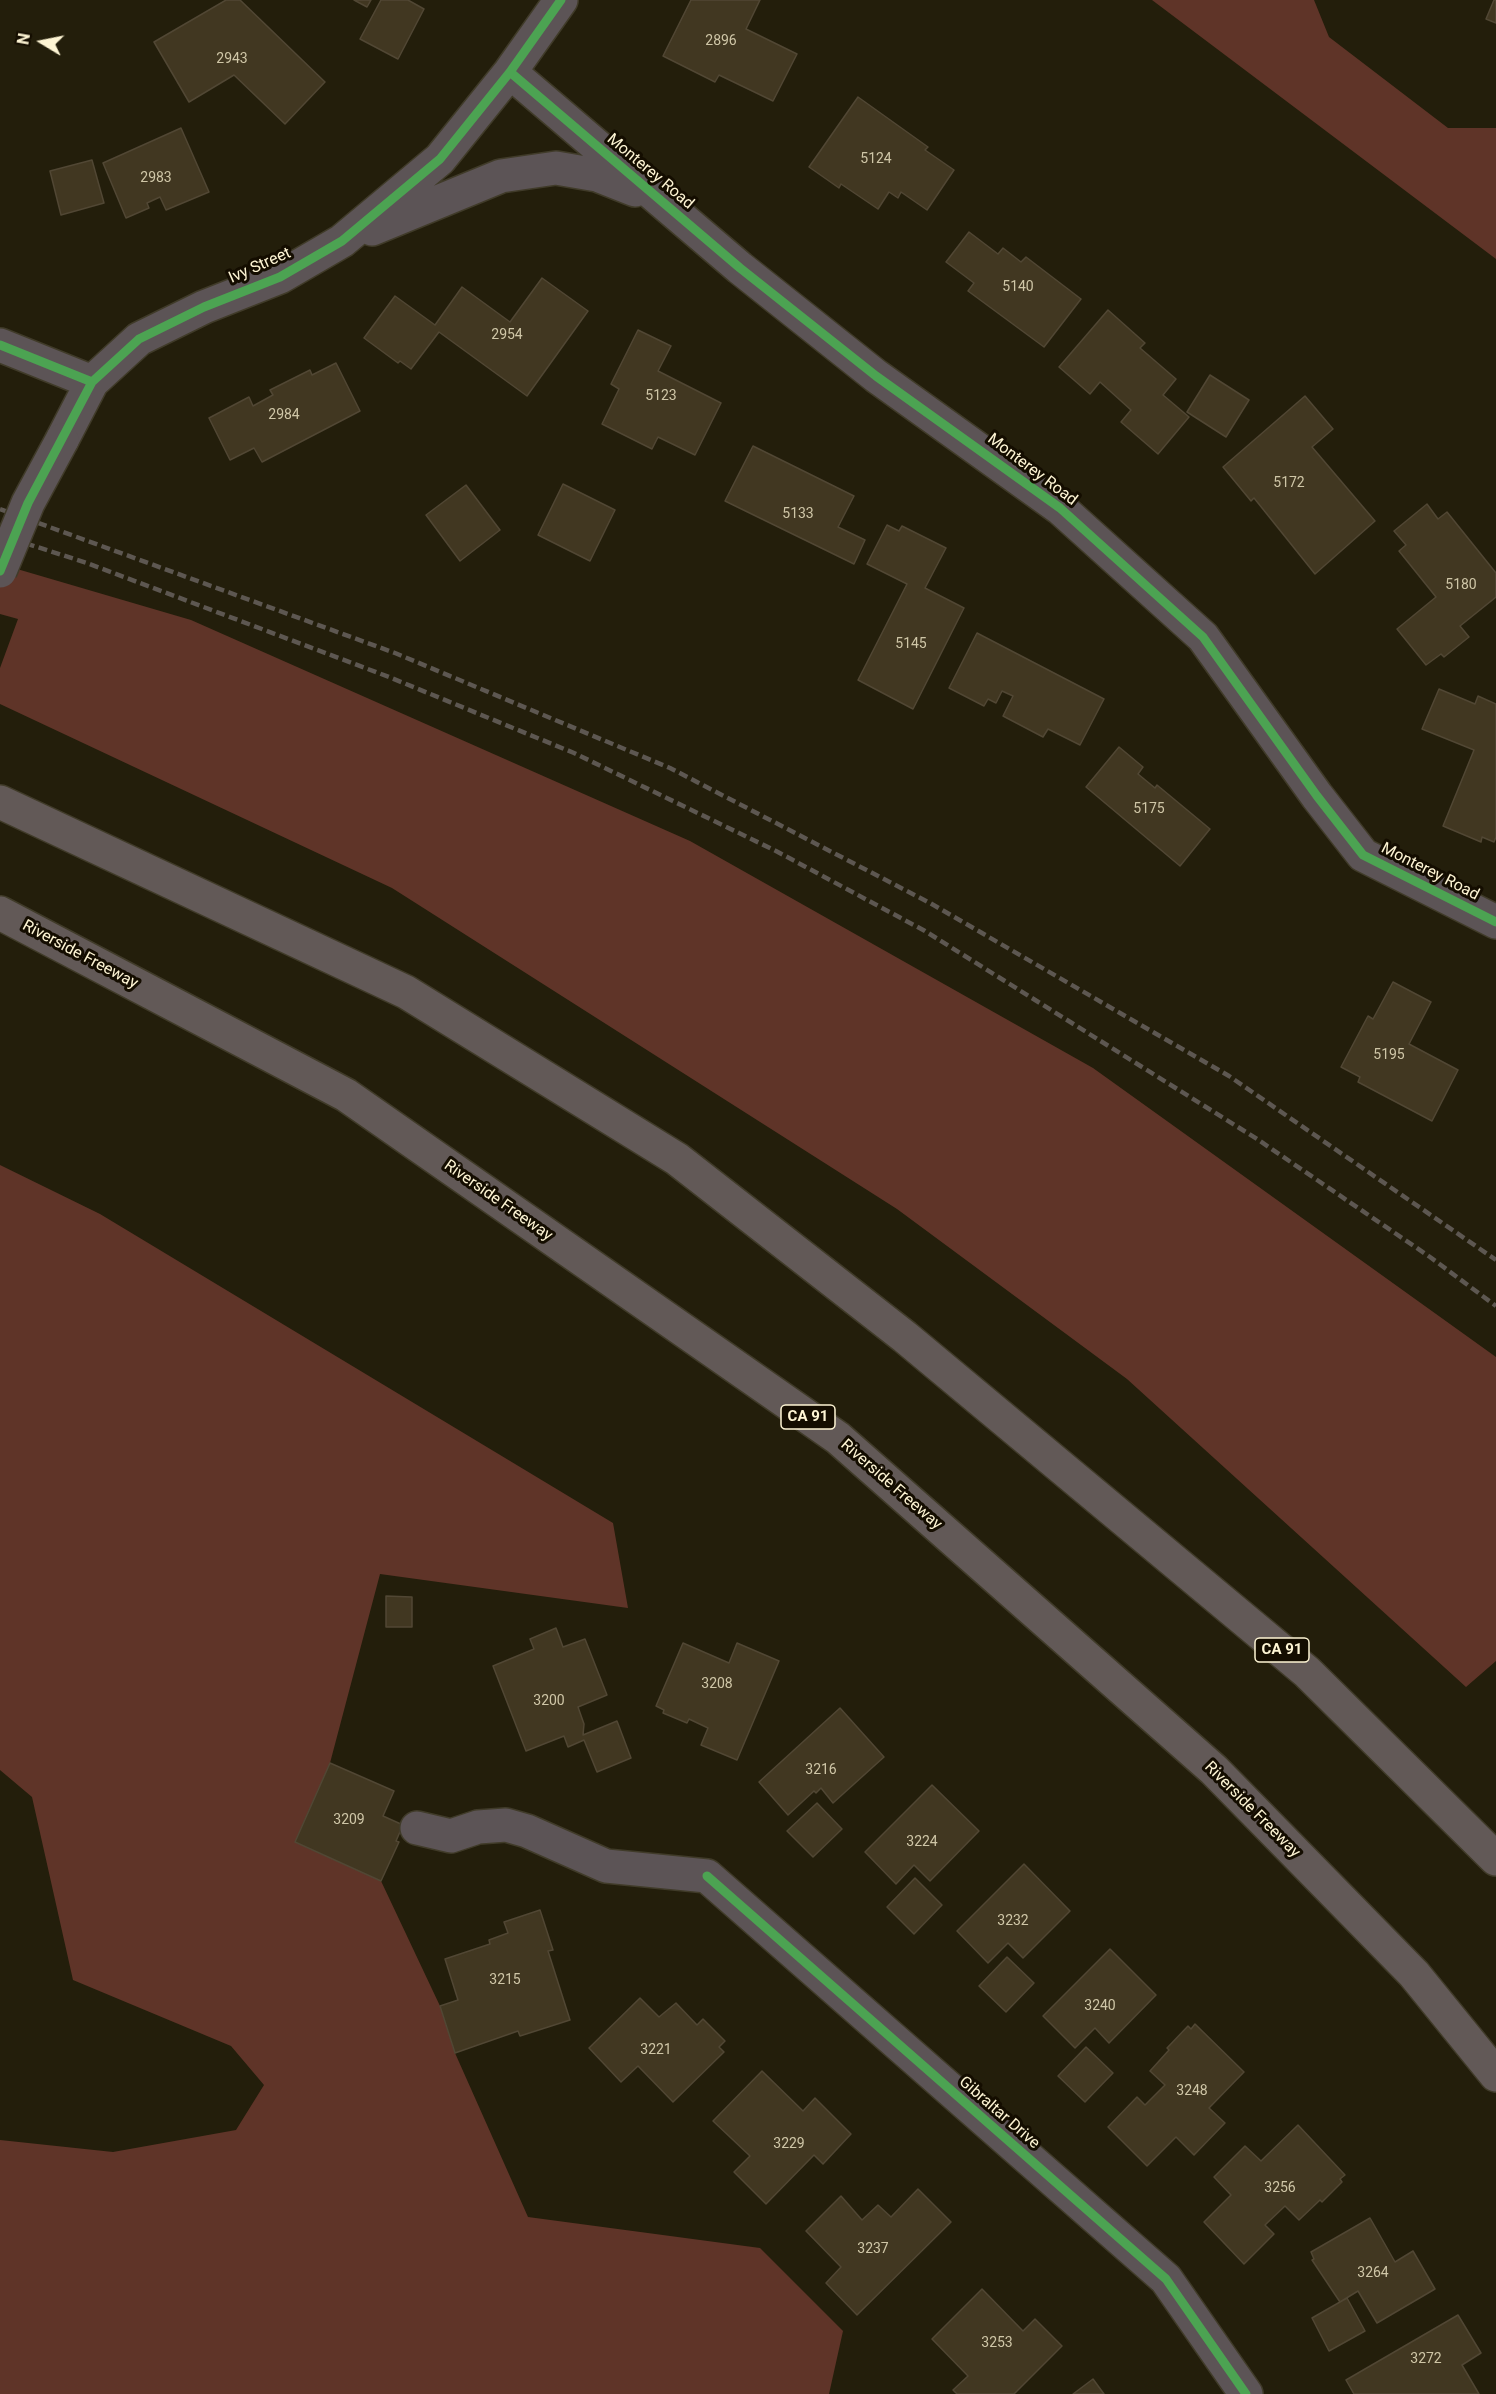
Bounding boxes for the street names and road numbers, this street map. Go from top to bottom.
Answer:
street label: Monterey Road [603,130,697,214]
street label: Ivy Street [226,244,294,288]
street label: Monterey Road [983,430,1081,510]
street label: Monterey Road [1378,839,1482,905]
street label: Riverside Freeway [19,916,141,994]
street label: Riverside Freeway [440,1156,556,1246]
road number: CA 91 [781,1405,835,1429]
street label: Riverside Freeway [836,1436,946,1534]
road number: CA 91 [1255,1638,1309,1662]
street label: Riverside Freeway [1200,1758,1304,1862]
street label: Gibraltar Drive [955,2073,1043,2153]

